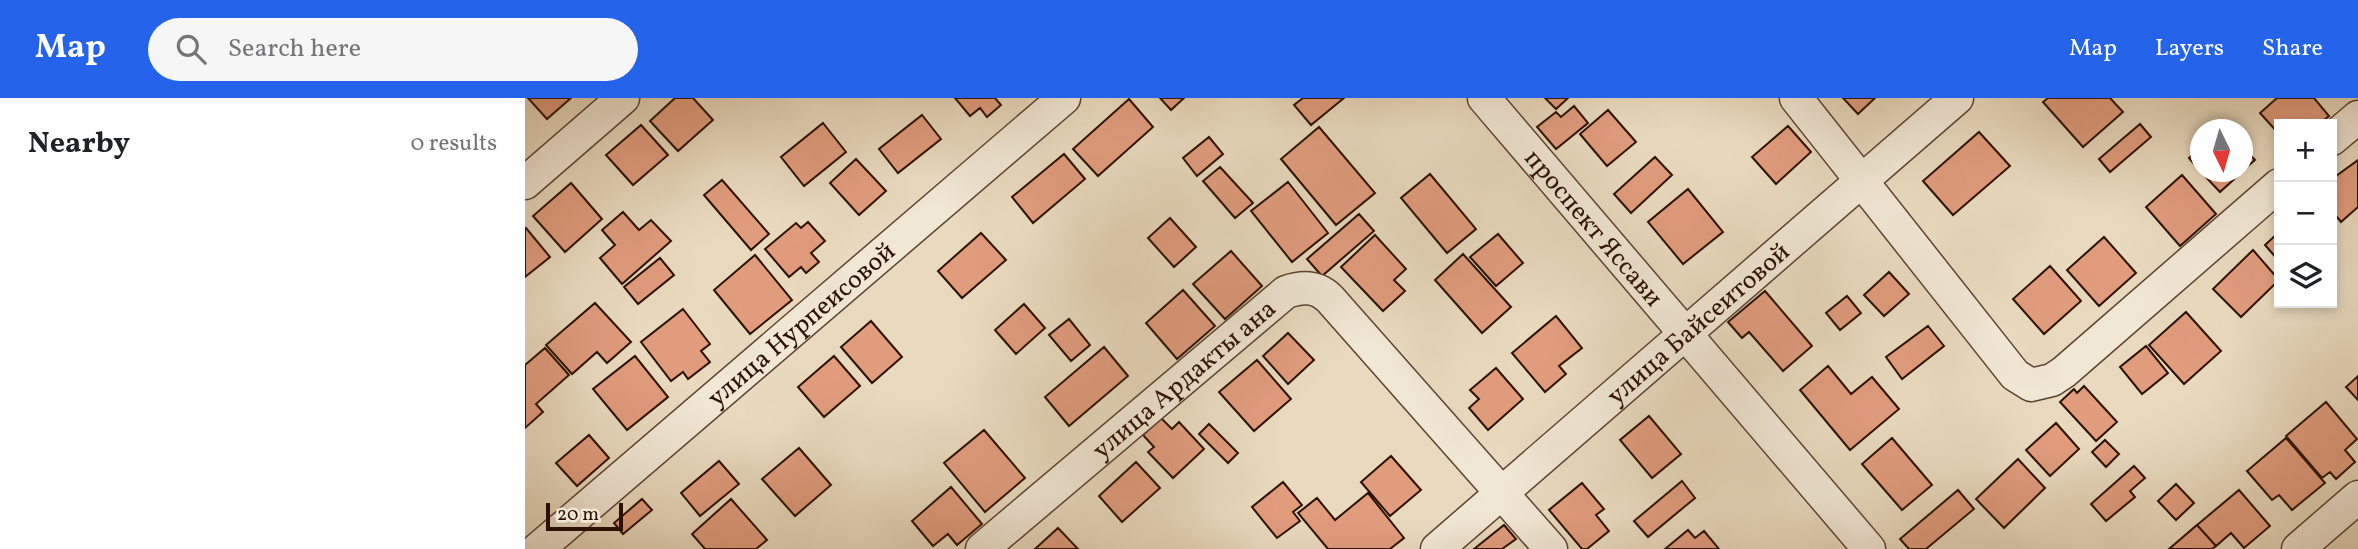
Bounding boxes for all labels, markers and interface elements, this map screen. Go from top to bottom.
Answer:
search box [148,18,638,81]
text: Map [35,26,106,72]
icon: search [172,30,210,68]
text: Search here [228,31,361,67]
text: Map [2069,32,2117,66]
text: Layers [2155,32,2224,66]
text: Share [2262,32,2323,66]
north arrow [2190,119,2253,182]
map controls [2274,119,2337,308]
button: + [2274,119,2337,182]
text: Nearby [28,123,130,165]
text: 0 results [410,128,497,160]
street label: проспект Яссави [1515,142,1671,315]
button: − [2274,182,2337,245]
street label: улица Нурпеисовой [700,234,904,416]
street label: улица Байсеитовой [1600,235,1798,414]
button: layers [2274,245,2337,308]
street label: улица Ардакты ана [1085,292,1285,468]
scale bar [546,500,623,532]
text: 20 m [557,502,599,528]

